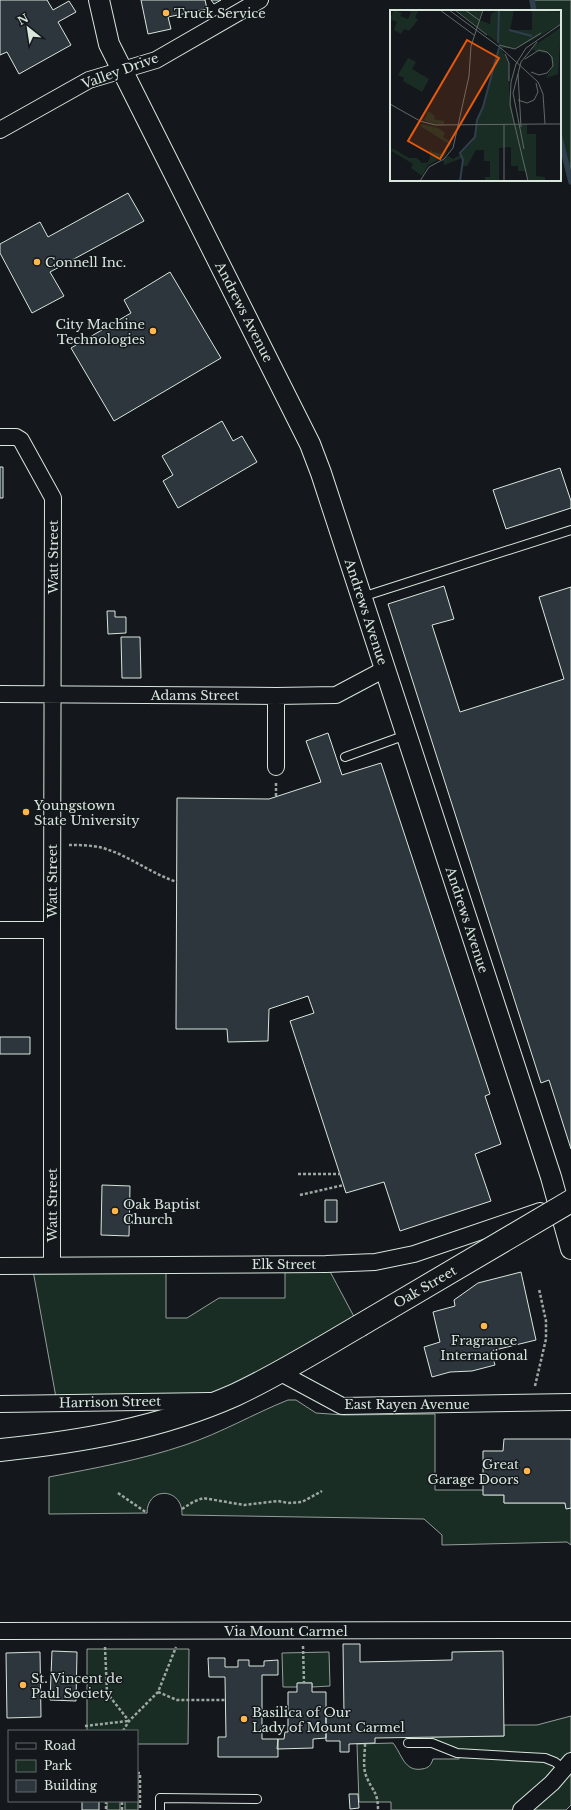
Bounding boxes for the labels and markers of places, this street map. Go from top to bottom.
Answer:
place label: Truck Service [174,5,266,22]
marker: Truck Service [161,8,171,18]
place label: Connell Inc. [45,254,126,271]
marker: Connell Inc. [32,257,42,267]
place label: City Machine Technologies [55,316,145,348]
marker: City Machine Technologies [148,326,158,336]
place label: Youngstown State University [33,797,140,829]
marker: Youngstown State University [21,807,31,817]
place label: Oak Baptist Church [123,1196,200,1228]
marker: Oak Baptist Church [110,1206,120,1216]
marker: Fragrance International [479,1321,489,1331]
place label: Fragrance International [440,1332,528,1364]
place label: Great Garage Doors [428,1456,519,1488]
marker: Great Garage Doors [522,1466,532,1476]
place label: St. Vincent de Paul Society [31,1670,123,1702]
marker: St. Vincent de Paul Society [18,1680,28,1690]
place label: Basilica of Our Lady of Mount Carmel [252,1704,405,1736]
marker: Basilica of Our Lady of Mount Carmel [239,1714,249,1724]

